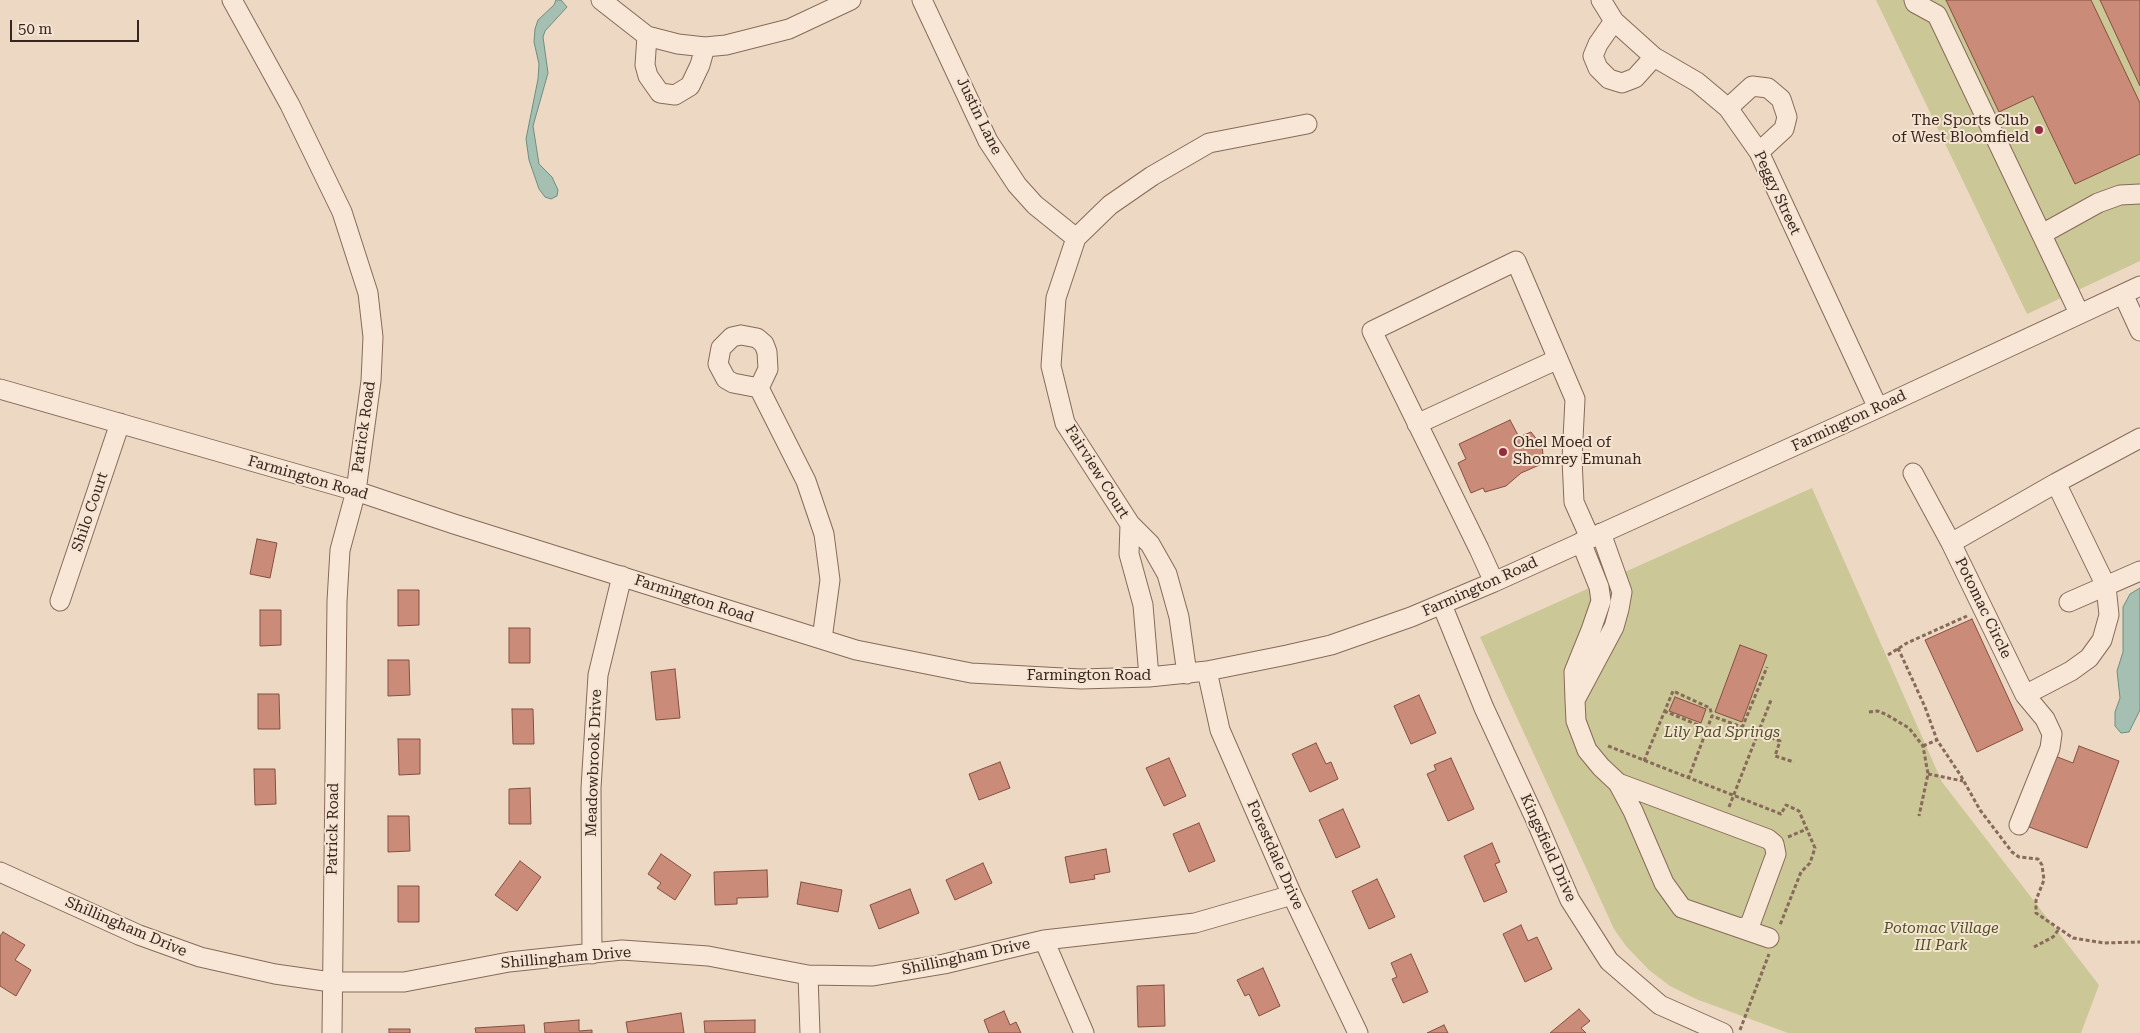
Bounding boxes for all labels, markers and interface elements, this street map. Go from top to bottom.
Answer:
scale bar [12,10,141,42]
text: 50 m [18,20,52,38]
street label: Justin Lane [952,74,1006,158]
place label: The Sports Club of West Bloomfield [1892,112,2029,147]
marker: The Sports Club of West Bloomfield [2033,124,2045,136]
street label: Peggy Street [1750,148,1804,238]
street label: Patrick Road [349,380,379,474]
street label: Farmington Road [1789,387,1909,455]
street label: Fairview Court [1061,422,1133,522]
place label: Ohel Moed of Shomrey Emunah [1513,434,1642,469]
marker: Ohel Moed of Shomrey Emunah [1497,446,1509,458]
street label: Farmington Road [246,452,370,504]
street label: Shilo Court [68,470,112,554]
street label: Farmington Road [1420,553,1540,621]
street label: Potomac Circle [1951,555,2015,661]
street label: Farmington Road [632,571,756,627]
street label: Farmington Road [1027,667,1151,685]
street label: Meadowbrook Drive [582,689,606,837]
park label: Lily Pad Springs [1664,724,1780,742]
street label: Patrick Road [323,783,343,875]
street label: Kingsfield Drive [1516,791,1580,905]
street label: Forestdale Drive [1243,797,1307,913]
street label: Shillingham Drive [62,893,190,961]
park label: Potomac Village III Park [1883,920,1999,955]
street label: Shillingham Drive [900,935,1032,979]
street label: Shillingham Drive [500,943,632,973]

